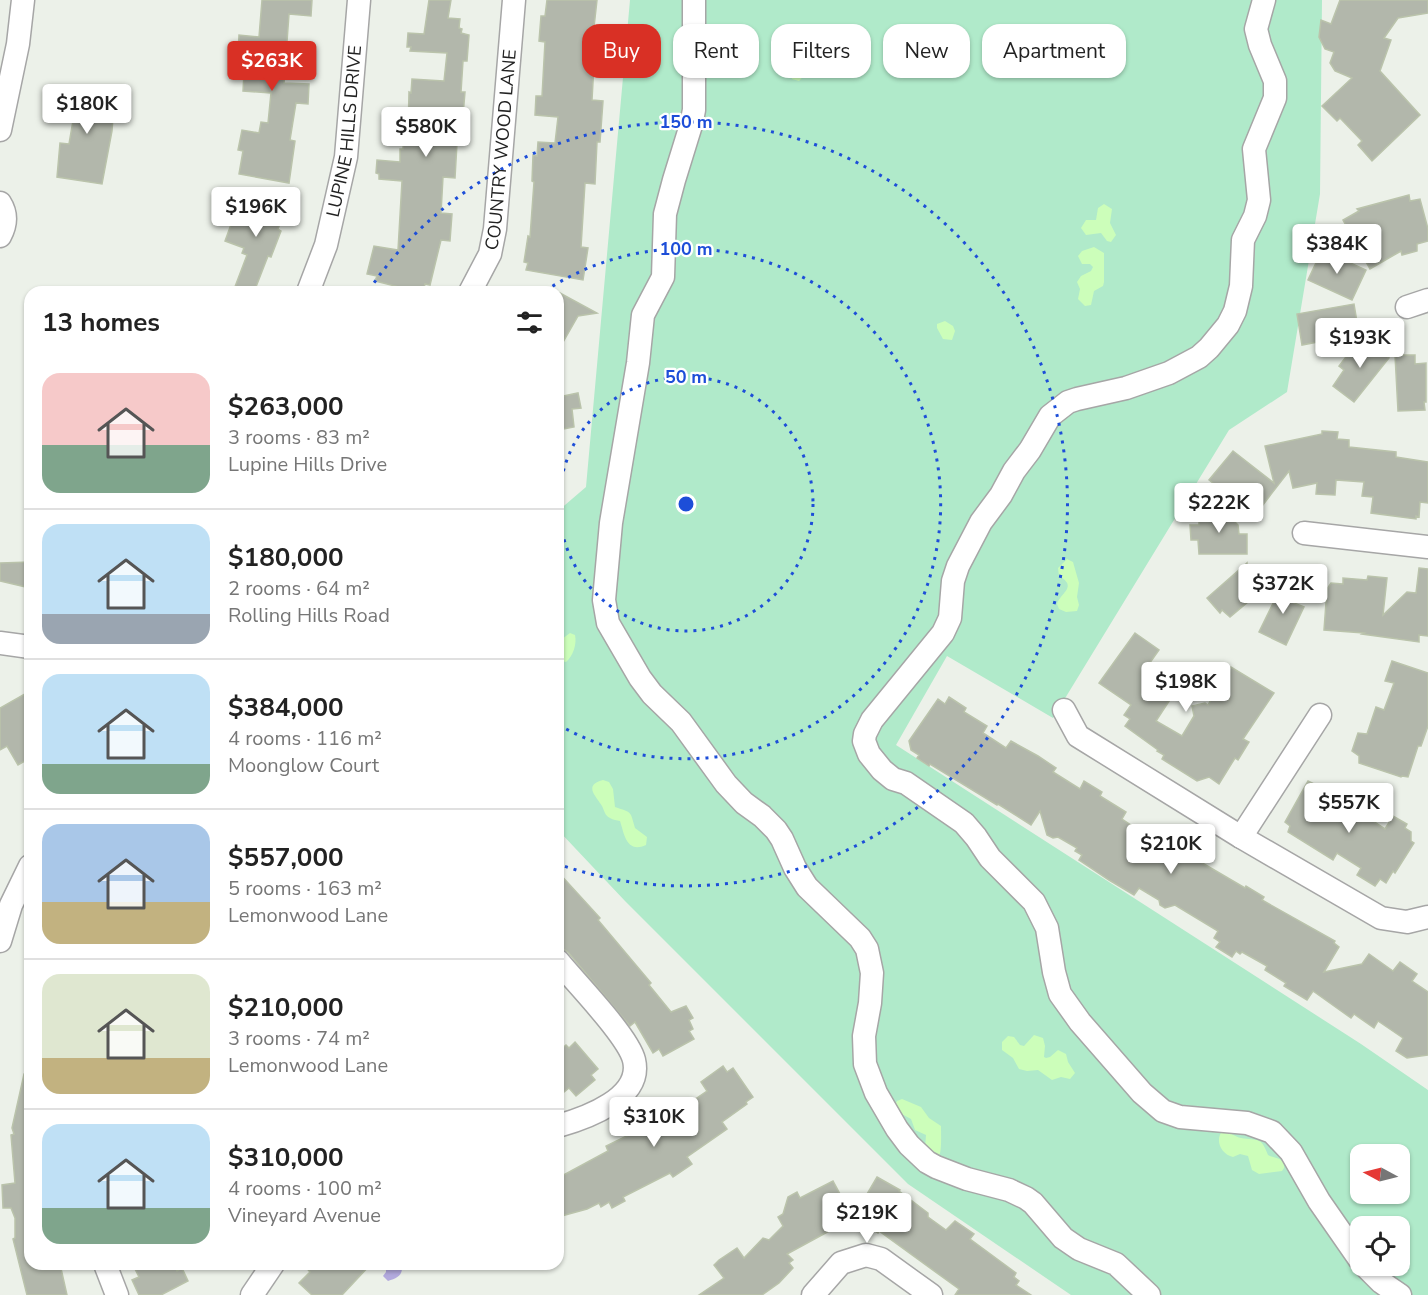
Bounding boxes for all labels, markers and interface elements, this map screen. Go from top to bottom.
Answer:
chip: Buy [582,24,661,78]
chip: Rent [673,24,759,78]
chip: Filters [771,24,871,78]
chip: New [883,24,970,78]
chip: Apartment [982,24,1126,78]
pin: $263K [230,41,314,92]
street label: LUPINE HILLS DRIVE [321,44,367,219]
text: $263K [241,47,303,74]
street label: COUNTRY WOOD LANE [479,48,522,252]
pin: $180K [45,84,129,135]
text: $180K [56,90,118,117]
pin: $580K [384,107,468,158]
text: 150 m [659,110,713,134]
text: $580K [395,113,457,140]
pin: $196K [214,187,298,238]
text: $196K [225,193,287,220]
pin: $384K [1295,224,1379,275]
text: $384K [1306,230,1368,257]
text: 100 m [659,237,713,261]
text: 13 homes [42,305,160,340]
icon: filters [513,306,546,339]
pin: $193K [1318,318,1402,369]
text: $193K [1329,324,1391,351]
text: 50 m [665,365,707,389]
text: $263,000 [228,389,344,424]
icon: home [90,397,162,469]
text: 3 rooms · 83 m² [228,424,370,451]
text: Lupine Hills Drive [228,451,387,478]
pin: $222K [1177,483,1261,534]
text: $222K [1188,489,1250,516]
centre of rings [676,494,696,514]
text: $180,000 [228,540,344,575]
icon: home [90,548,162,620]
pin: $372K [1241,564,1325,615]
text: $372K [1252,570,1314,597]
text: 2 rooms · 64 m² [228,575,370,602]
text: Rolling Hills Road [228,602,390,629]
pin: $198K [1144,662,1228,713]
text: $198K [1155,668,1217,695]
text: $384,000 [228,690,344,725]
icon: home [90,698,162,770]
text: 4 rooms · 116 m² [228,725,382,752]
text: Moonglow Court [228,752,379,779]
pin: $557K [1307,783,1391,834]
text: $557K [1318,789,1380,816]
pin: $210K [1129,824,1213,875]
text: $210K [1140,830,1202,857]
text: $557,000 [228,840,344,875]
icon: home [90,848,162,920]
text: 5 rooms · 163 m² [228,875,382,902]
text: Lemonwood Lane [228,902,388,929]
text: $210,000 [228,990,344,1025]
icon: home [90,998,162,1070]
text: 3 rooms · 74 m² [228,1025,370,1052]
text: Lemonwood Lane [228,1052,388,1079]
pin: $310K [612,1097,696,1148]
text: $310K [623,1103,685,1130]
text: $310,000 [228,1140,344,1175]
north arrow [1350,1144,1410,1204]
map controls [1350,1144,1410,1276]
icon: home [90,1148,162,1220]
text: 4 rooms · 100 m² [228,1175,382,1202]
pin: $219K [825,1193,909,1244]
text: $219K [836,1199,898,1226]
text: Vineyard Avenue [228,1202,381,1229]
button: locate [1350,1216,1410,1276]

